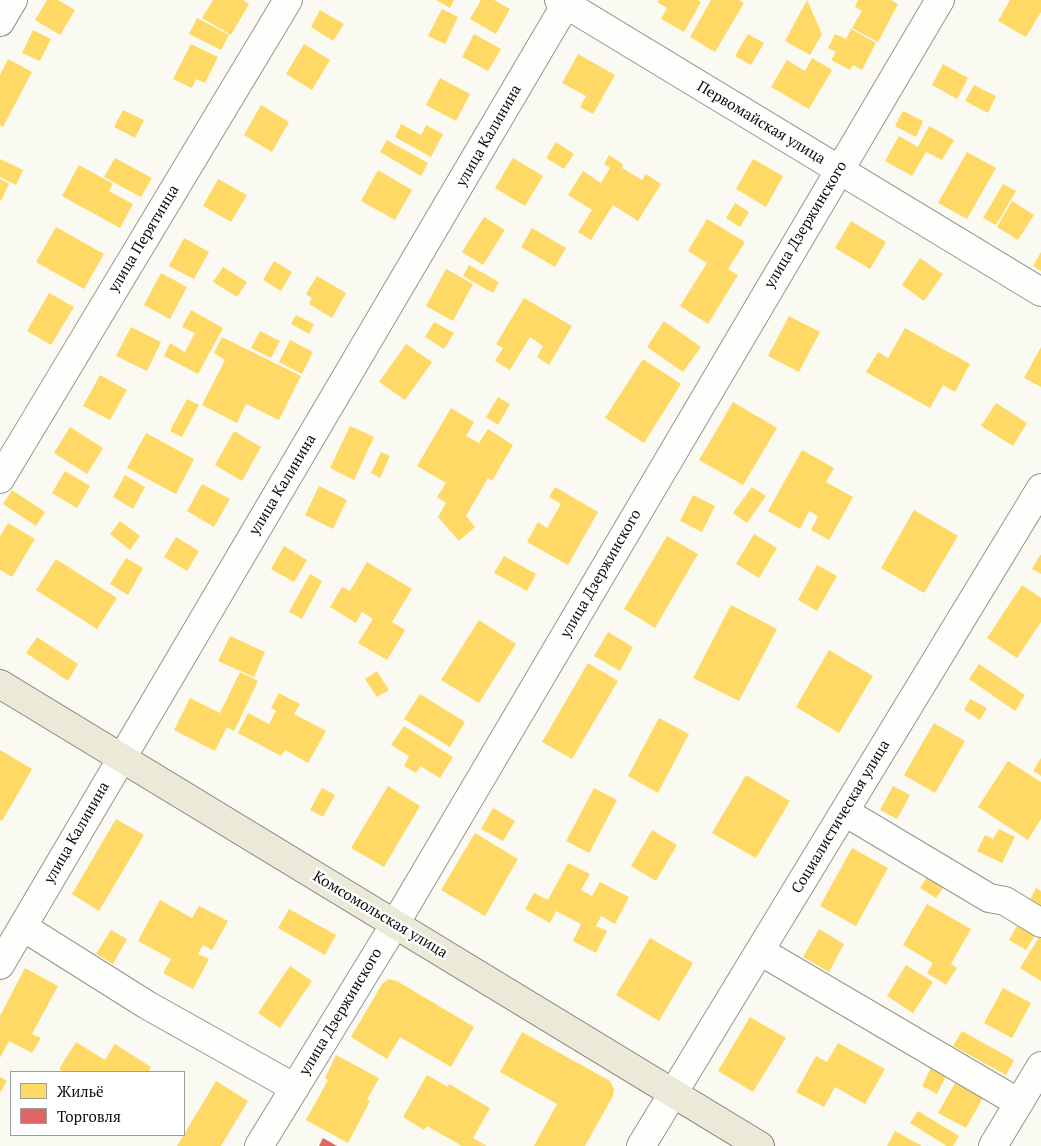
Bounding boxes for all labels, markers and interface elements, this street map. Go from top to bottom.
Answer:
street label: Первомайская улица [694,78,828,168]
street label: улица Калинина [453,82,525,190]
street label: улица Дзержинского [761,158,851,292]
street label: улица Перятинца [105,182,183,296]
street label: улица Калинина [246,431,320,539]
street label: улица Дзержинского [557,507,645,641]
street label: Социалистическая улица [788,737,894,897]
street label: улица Калинина [41,779,113,887]
street label: Комсомольская улица [310,868,450,962]
street label: улица Дзержинского [296,945,386,1079]
legend [10,1071,185,1136]
text: Жильё [57,1081,104,1101]
text: Торговля [57,1106,121,1126]

